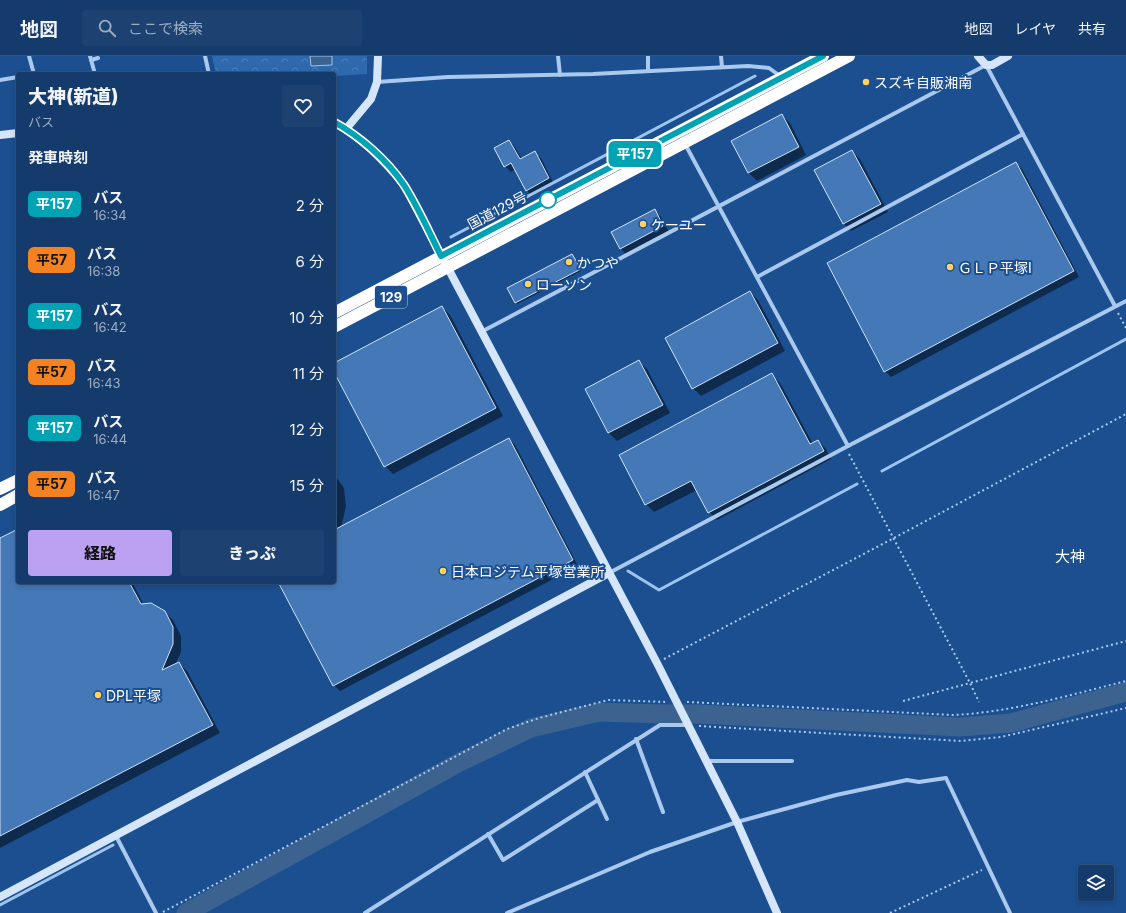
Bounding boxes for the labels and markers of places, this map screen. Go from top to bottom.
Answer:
place label: スズキ自販湘南 [874,74,972,91]
marker: スズキ自販湘南 [861,77,871,87]
unlabelled marker [539,191,557,209]
place label: ケーユー [651,216,707,233]
marker: ケーユー [638,219,648,229]
place label: かつや [577,254,619,271]
marker: かつや [564,257,574,267]
place label: ＧＬＰ平塚Ⅰ [958,259,1032,276]
marker: ＧＬＰ平塚Ⅰ [945,262,955,272]
place label: ローソン [536,276,592,293]
marker: ローソン [523,279,533,289]
place label: 日本ロジテム平塚営業所 [451,563,605,580]
marker: 日本ロジテム平塚営業所 [438,566,448,576]
place label: DPL平塚 [106,687,161,704]
marker: DPL平塚 [93,690,103,700]

